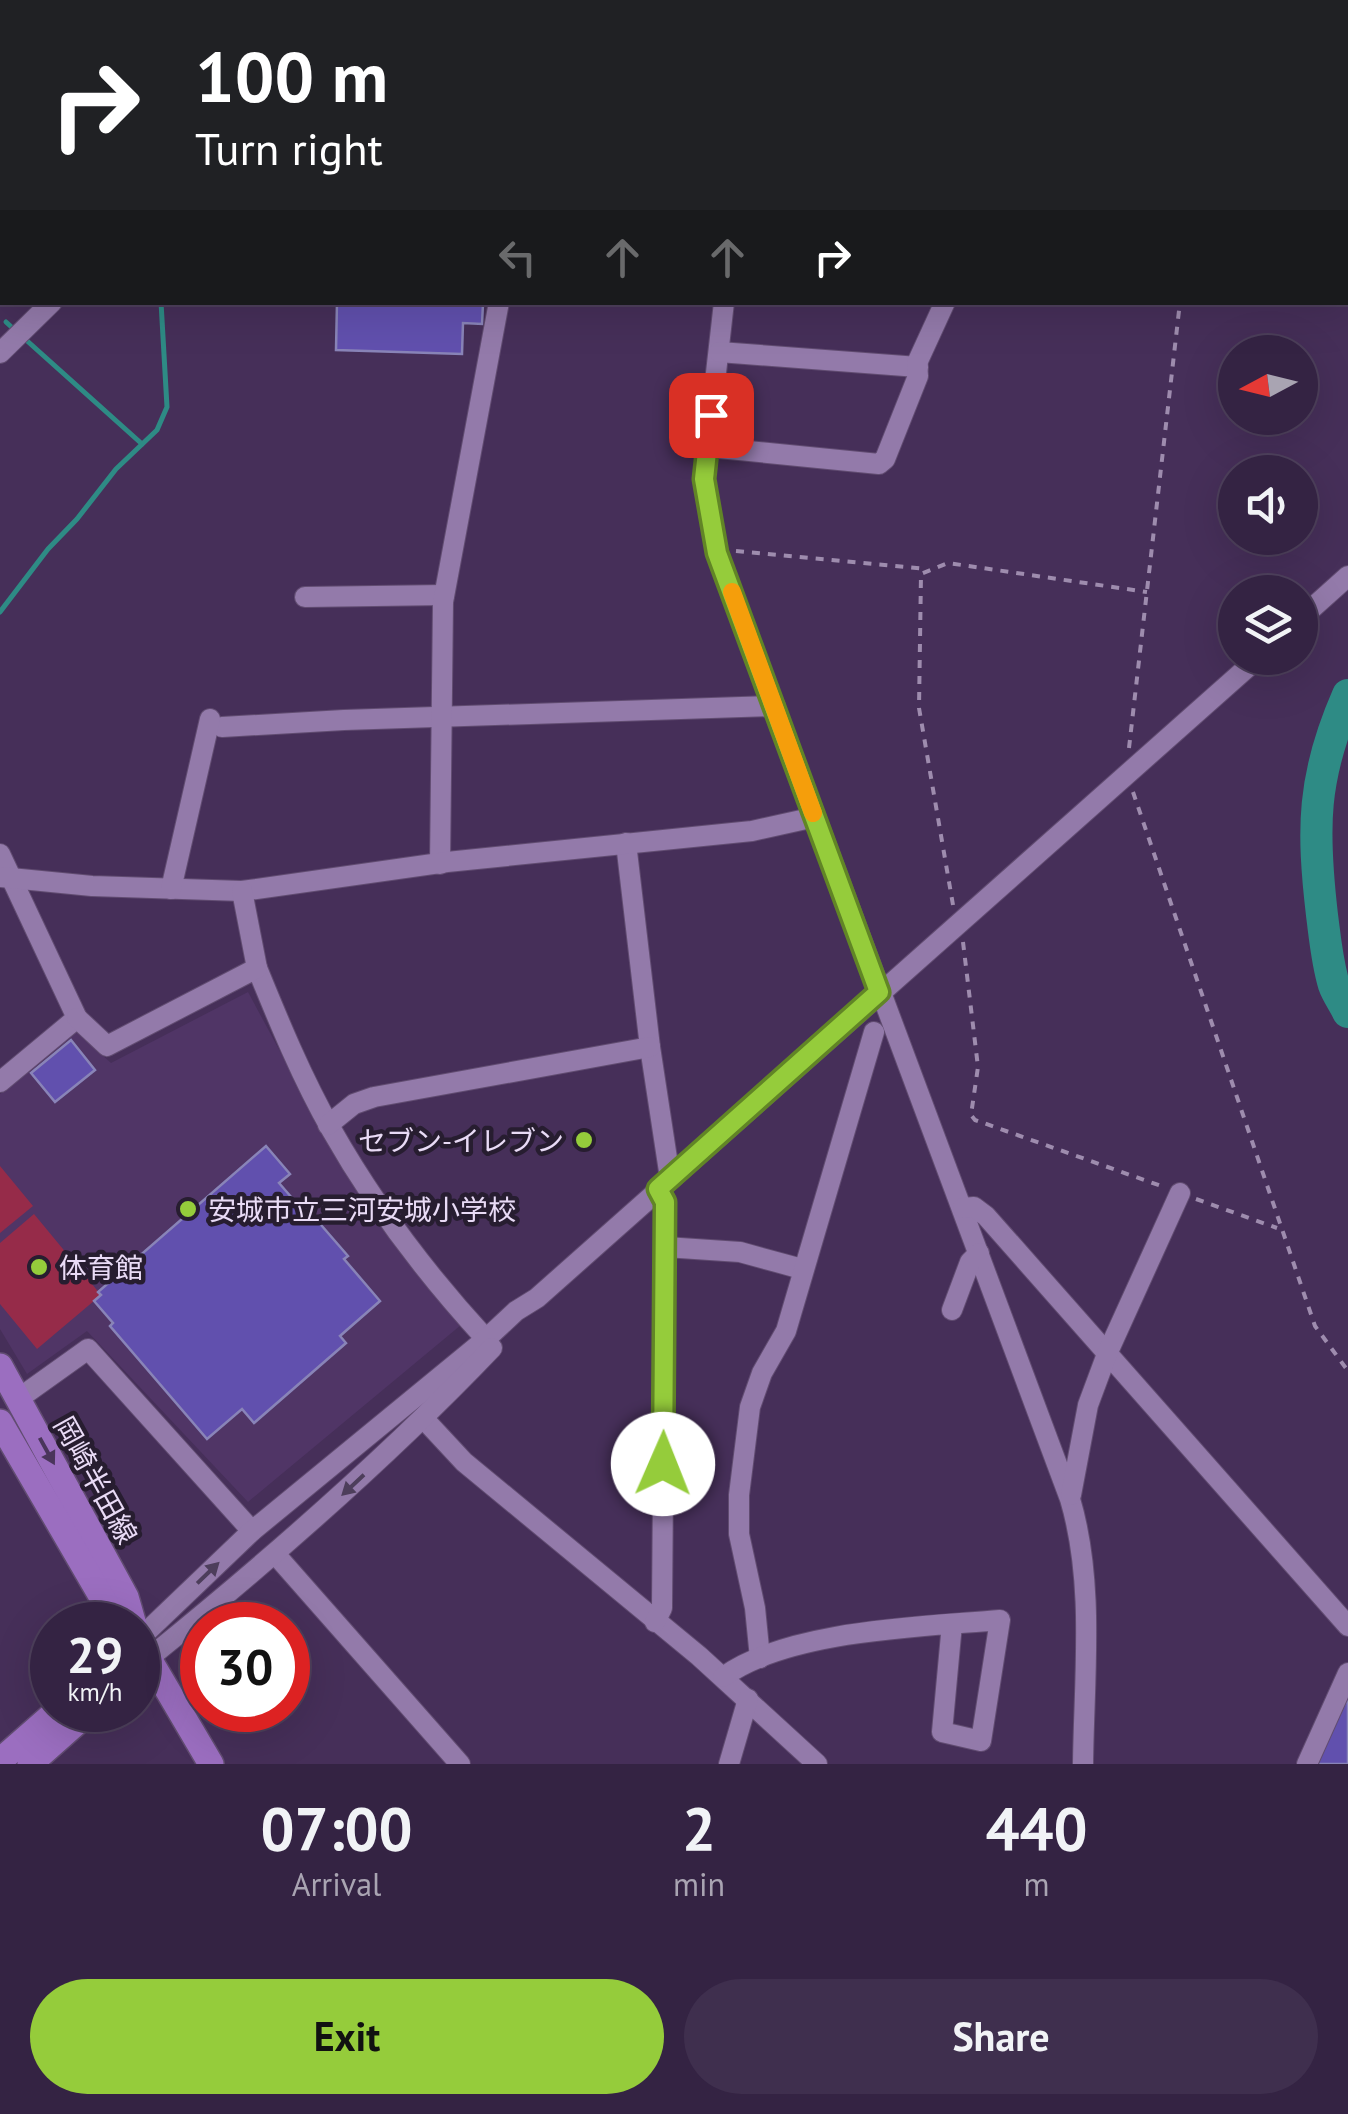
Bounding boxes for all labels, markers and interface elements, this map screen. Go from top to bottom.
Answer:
text: 100 m [195,31,388,121]
icon: right [30,40,160,170]
text: Turn right [195,119,383,177]
icon: left [490,230,545,285]
icon: ahead [595,230,650,285]
icon: ahead [700,230,755,285]
icon: right [805,230,860,285]
north arrow [1218,335,1318,435]
map controls [1218,335,1318,675]
pin [669,373,754,458]
icon: arrive [684,388,739,443]
button: sound [1218,455,1318,555]
button: layers [1218,575,1318,675]
place label: セブン-イレブン [358,1122,564,1159]
marker: セブン-イレブン [573,1129,595,1151]
place label: 安城市立三河安城小学校 [208,1191,516,1228]
marker: 安城市立三河安城小学校 [177,1198,199,1220]
place label: 体育館 [59,1249,143,1286]
marker: 体育館 [28,1256,50,1278]
street label: 岡崎半田線 [46,1410,146,1550]
position arrow [611,1412,715,1516]
one-way arrow [37,1437,55,1465]
one-way arrow [341,1473,365,1496]
one-way arrow [196,1562,220,1585]
speed limit sign: 30 [180,1602,310,1732]
text: 29 [67,1622,123,1687]
text: km/h [68,1676,122,1708]
text: 07:00 [260,1789,413,1867]
text: 2 [682,1789,716,1867]
text: 440 [986,1789,1088,1867]
text: Arrival [292,1863,381,1905]
text: min [673,1863,725,1905]
text: m [1024,1863,1050,1905]
button: Exit [30,1979,664,2094]
button: Share [684,1979,1318,2094]

